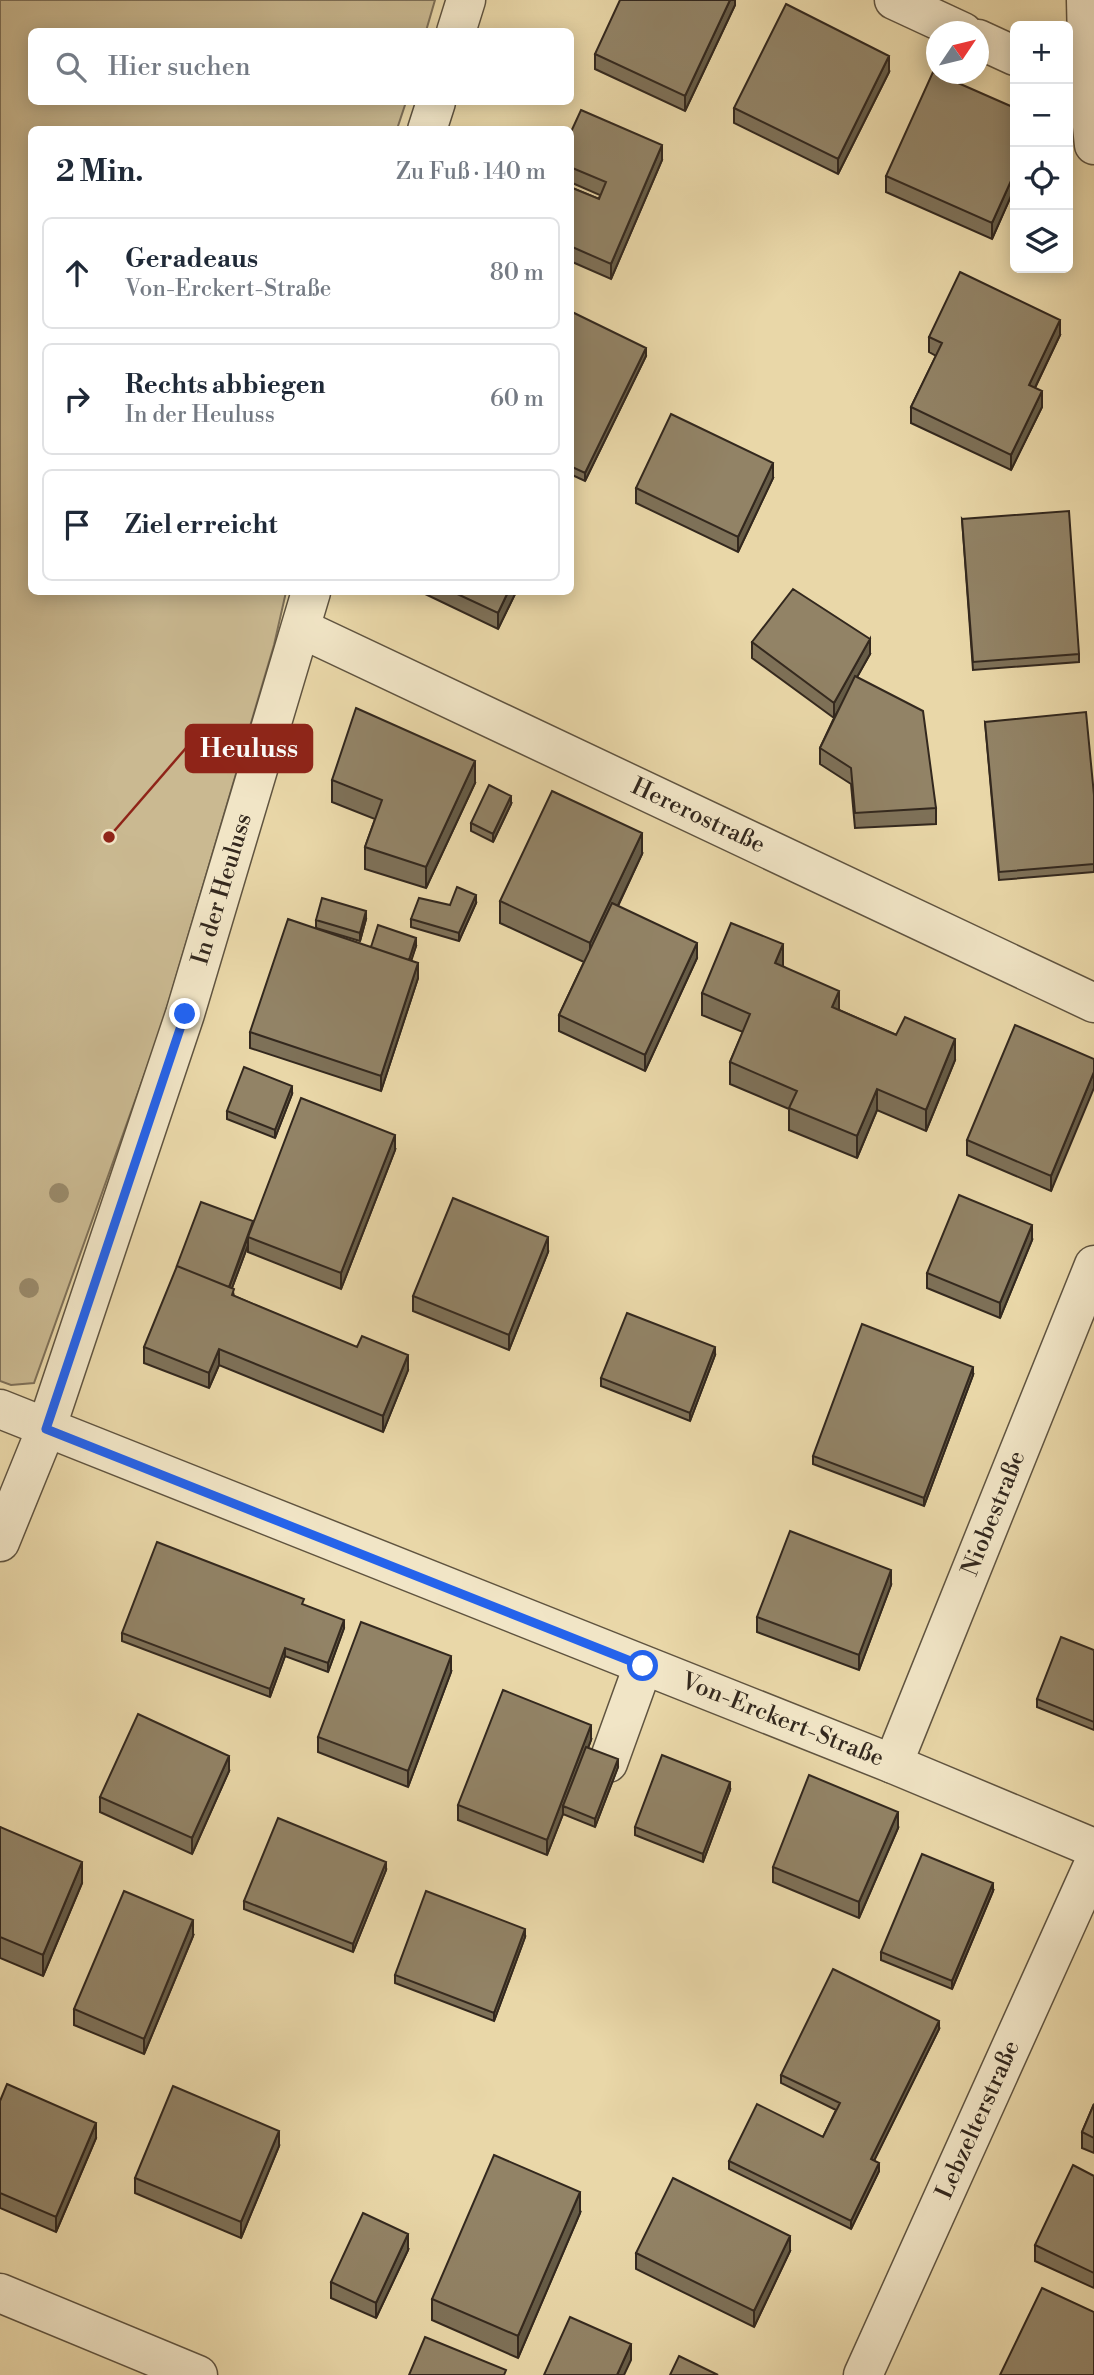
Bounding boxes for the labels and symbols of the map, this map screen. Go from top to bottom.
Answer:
north arrow [926,21,989,84]
callout: Heuluss [186,725,312,772]
text: Heuluss [200,733,298,765]
street label: Hererostraße [626,772,770,860]
street label: In der Heuluss [186,810,259,968]
route end [169,998,200,1029]
street label: Niobestraße [955,1447,1033,1581]
route start [627,1650,658,1681]
street label: Von-Erckert-Straße [676,1666,888,1774]
street label: Lebzelterstraße [929,2036,1027,2204]

